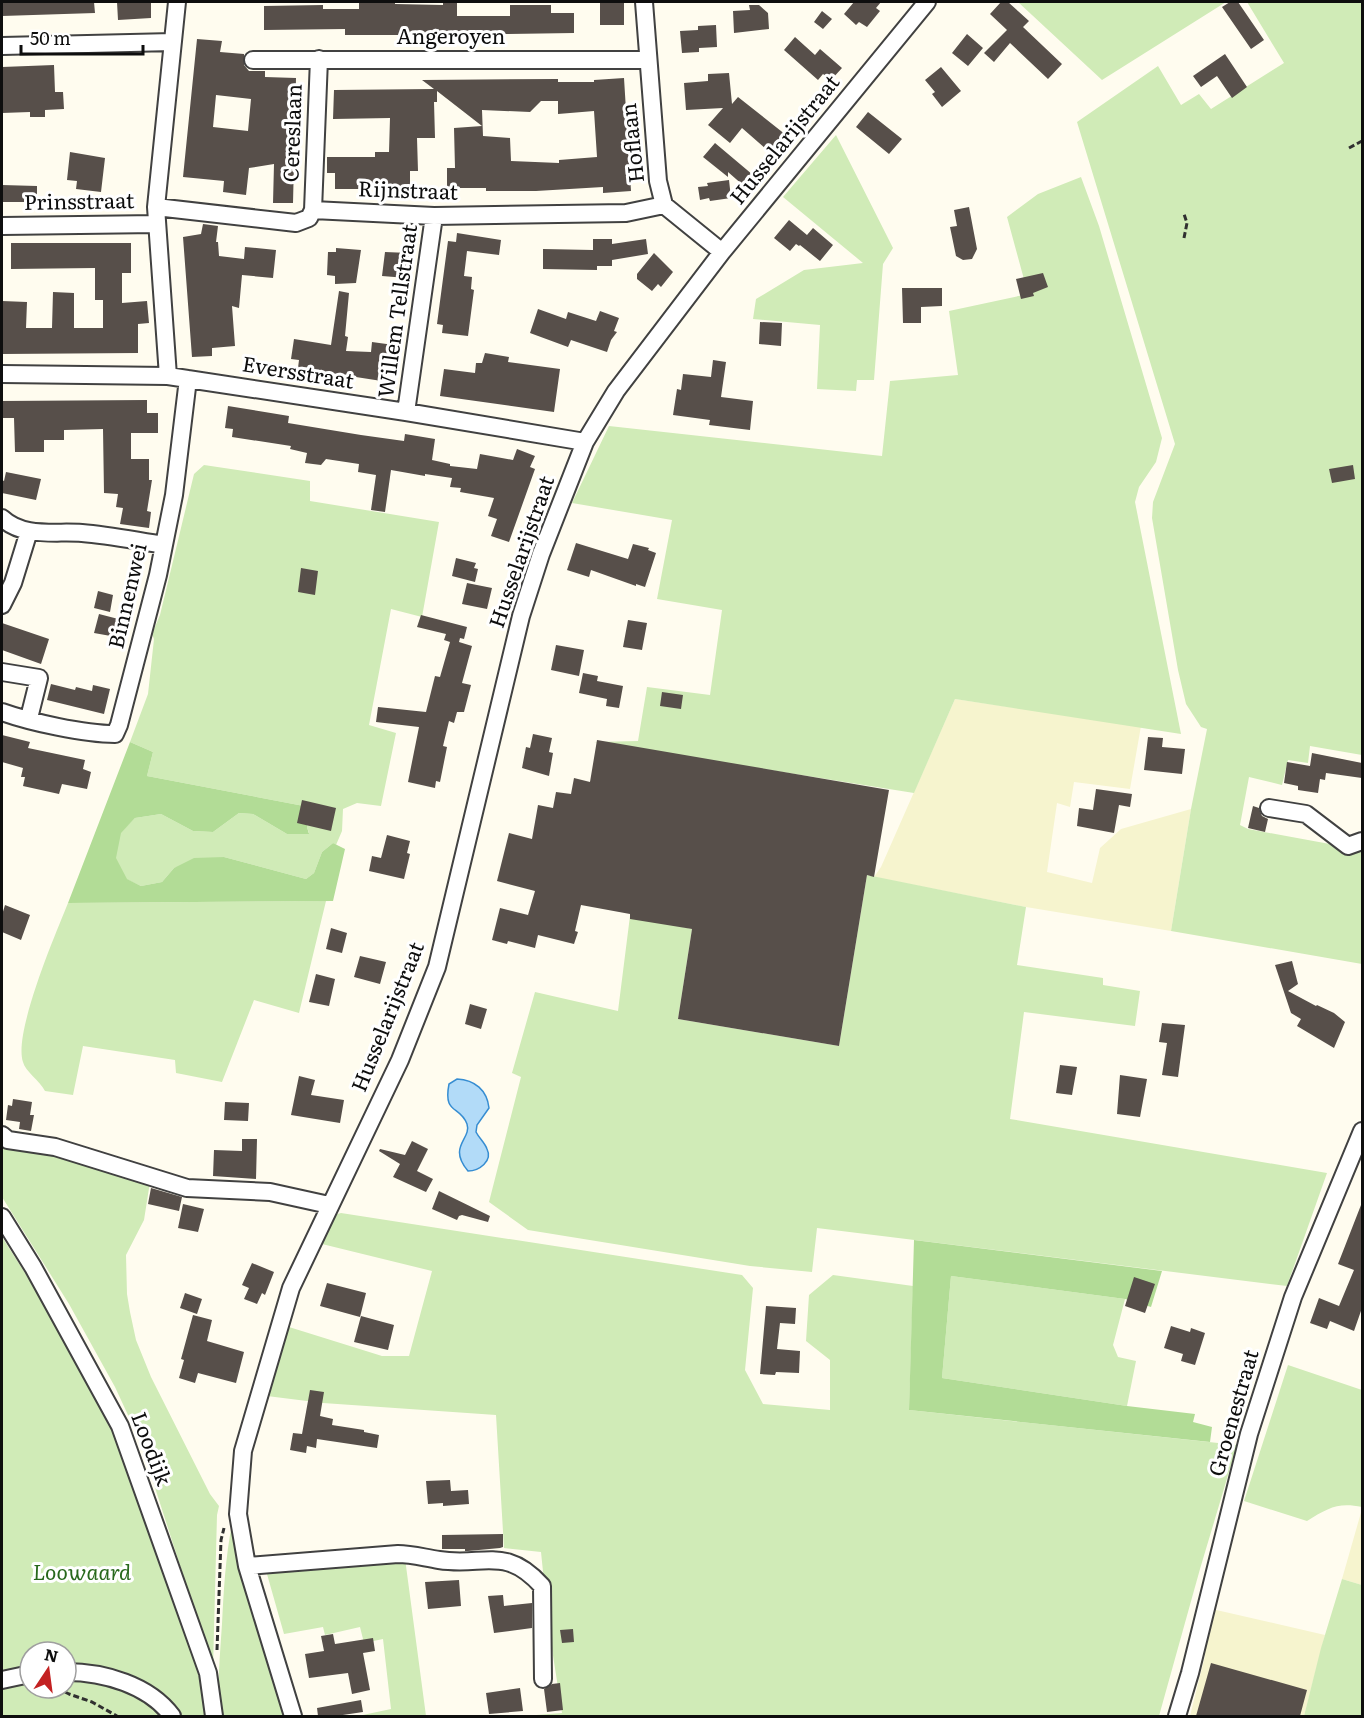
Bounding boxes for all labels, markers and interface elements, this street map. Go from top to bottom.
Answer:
scale bar [21,18,142,56]
street label: Angeroyen [397,19,505,50]
text: 50 m [30,24,71,51]
street label: Husselarijstraat [721,66,846,210]
street label: Cereslaan [273,83,308,183]
street label: Hoflaan [611,102,650,185]
street label: Rijnstraat [357,171,459,206]
street label: Prinsstraat [23,183,135,216]
street label: Willem Tellstraat [368,221,423,399]
street label: Eversstraat [240,346,357,395]
street label: Husselarijstraat [479,470,560,632]
street label: Binnenwei [98,539,153,651]
street label: Husselarijstraat [341,936,430,1096]
street label: Groenestraat [1199,1345,1265,1479]
street label: Loodijk [125,1407,182,1490]
park label: Loowaard [33,1555,131,1586]
north arrow [18,1640,78,1700]
text: N [42,1641,61,1668]

